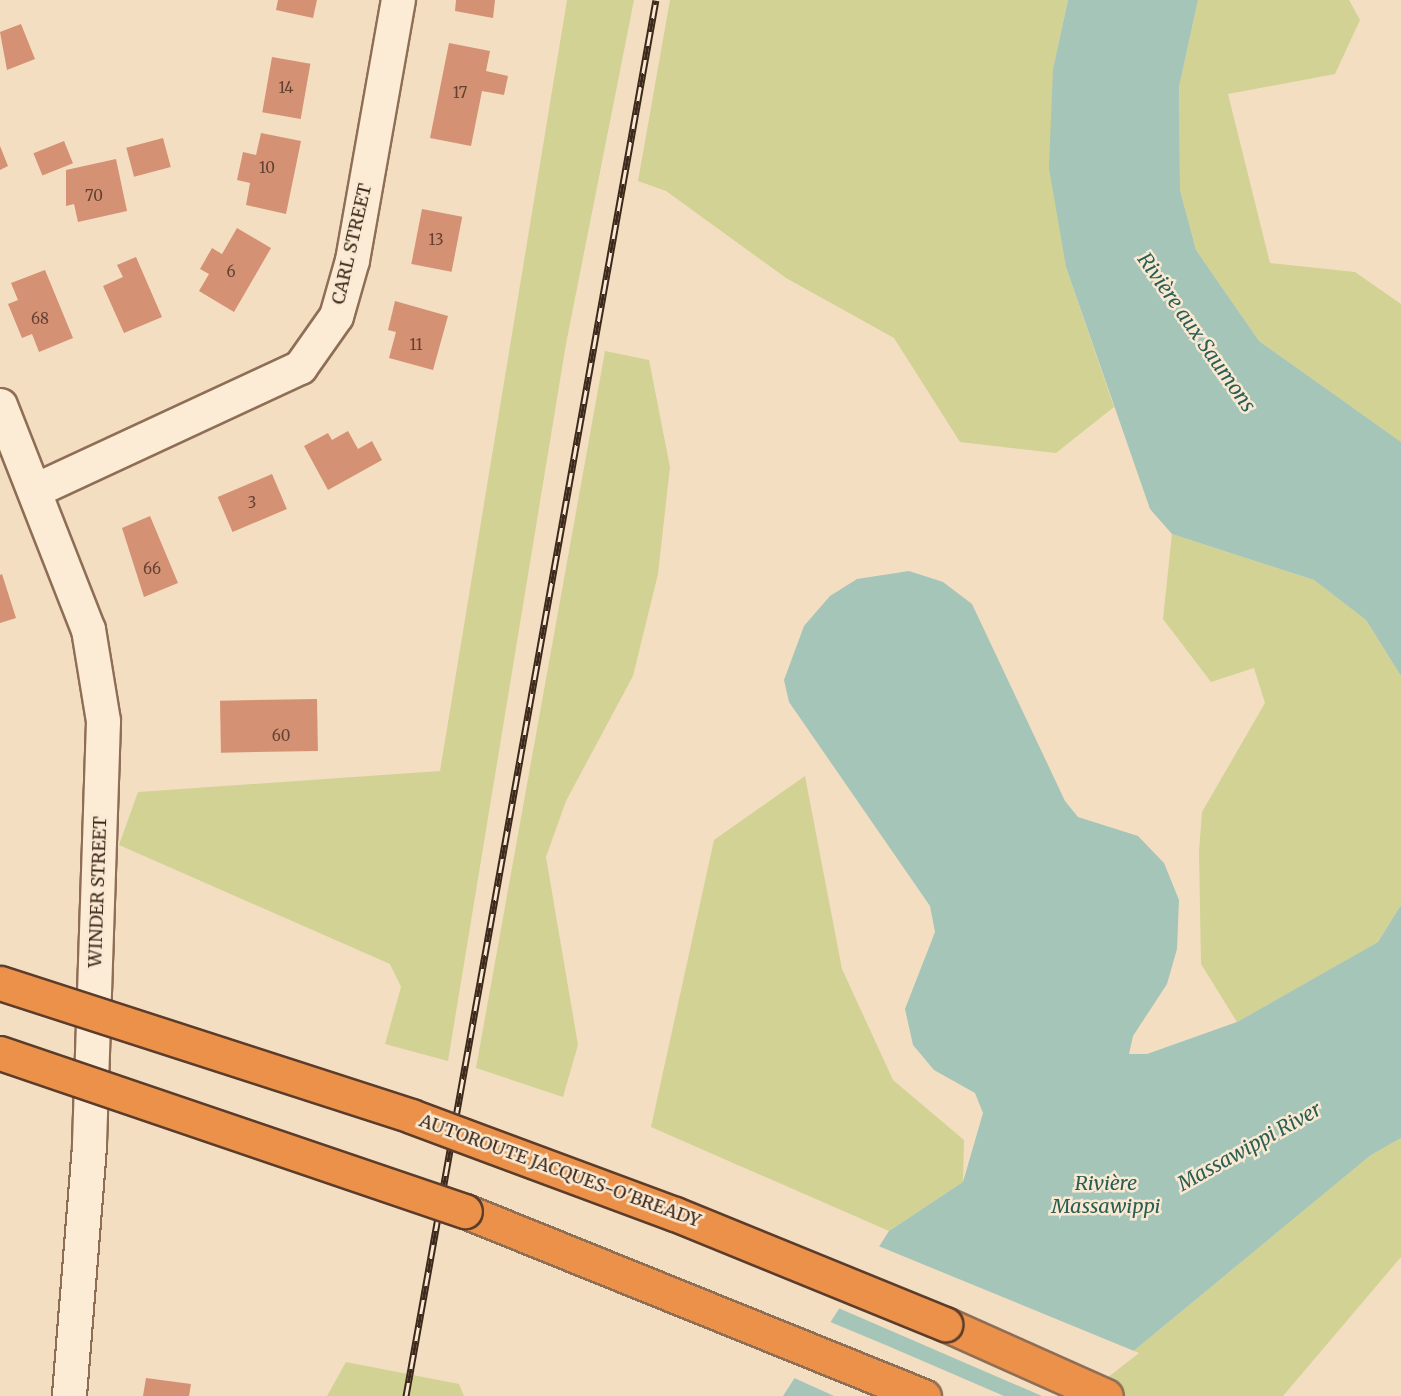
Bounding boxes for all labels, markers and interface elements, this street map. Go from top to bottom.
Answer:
house number: 14 [278,79,294,97]
house number: 17 [453,84,467,102]
house number: 10 [259,159,275,177]
street label: CARL STREET [328,182,376,306]
house number: 70 [85,187,103,205]
house number: 13 [429,231,443,249]
water label: Rivière aux Saumons [1133,248,1261,416]
house number: 6 [226,263,236,281]
house number: 68 [31,310,49,328]
house number: 11 [409,336,423,354]
house number: 3 [248,494,256,512]
house number: 66 [143,560,161,578]
house number: 60 [272,727,290,745]
street label: WINDER STREET [85,816,111,968]
water label: Massawippi River [1173,1097,1325,1195]
street label: AUTOROUTE JACQUES-O'BREADY [416,1110,704,1232]
water label: Rivière Massawippi [1052,1170,1160,1217]

